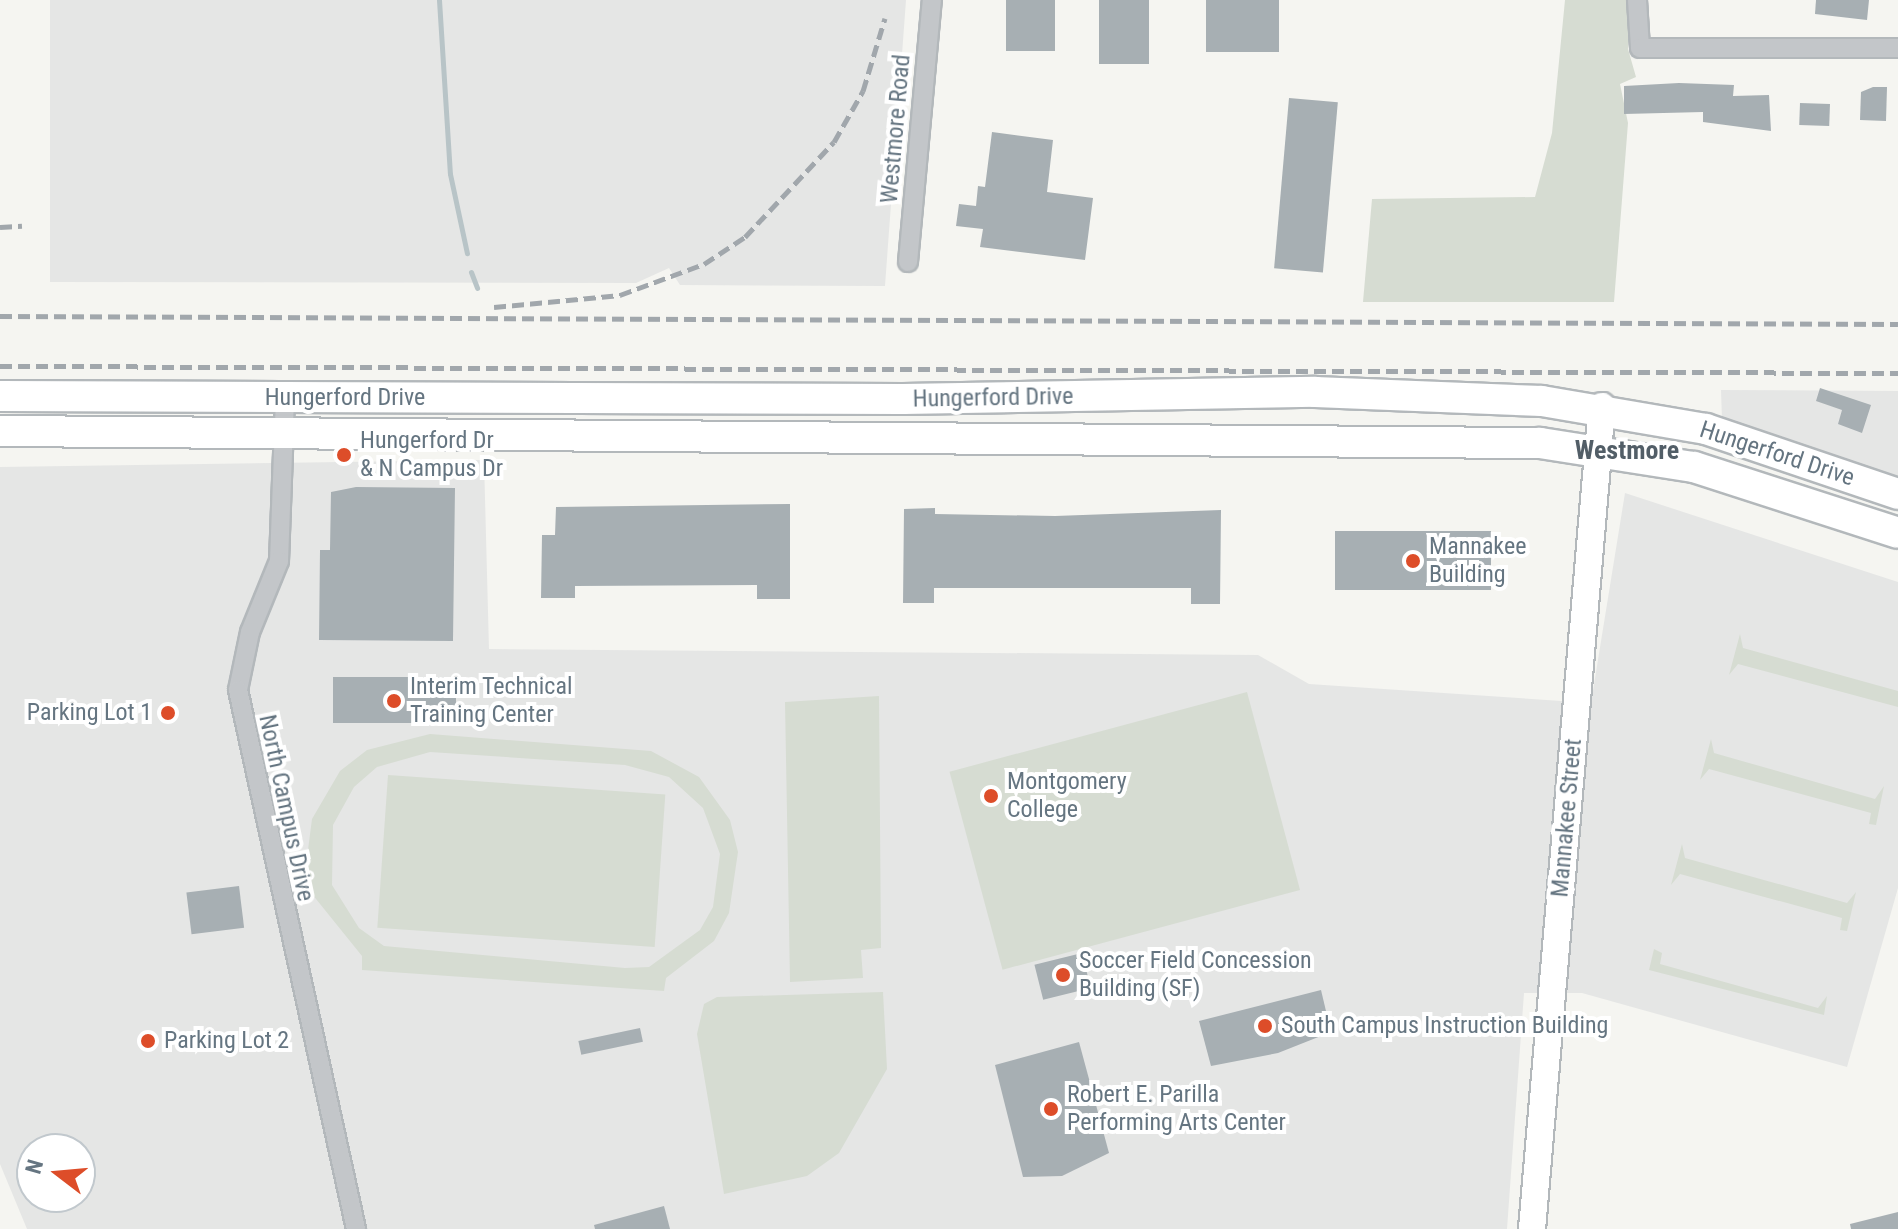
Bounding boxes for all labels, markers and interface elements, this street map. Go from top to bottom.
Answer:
street label: Westmore Road [875,53,917,205]
street label: Hungerford Drive [912,382,1074,414]
street label: Hungerford Drive [265,384,425,412]
street label: Hungerford Drive [1696,415,1858,493]
place label: Hungerford Dr & N Campus Dr [360,427,503,483]
district label: Westmore [1575,435,1679,467]
marker: Hungerford Dr & N Campus Dr [335,446,353,464]
place label: Mannakee Building [1429,533,1526,589]
marker: Mannakee Building [1404,552,1422,570]
place label: Interim Technical Training Center [410,673,573,729]
marker: Interim Technical Training Center [385,692,403,710]
place label: Parking Lot 1 [27,699,152,727]
marker: Parking Lot 1 [159,704,177,722]
street label: North Campus Drive [252,712,320,904]
street label: Mannakee Street [1546,737,1588,899]
place label: Montgomery College [1007,768,1127,824]
marker: Montgomery College [982,787,1000,805]
place label: Soccer Field Concession Building (SF) [1079,947,1312,1003]
marker: Soccer Field Concession Building (SF) [1054,966,1072,984]
place label: South Campus Instruction Building [1281,1012,1608,1040]
marker: South Campus Instruction Building [1256,1017,1274,1035]
place label: Parking Lot 2 [164,1027,289,1055]
marker: Parking Lot 2 [139,1032,157,1050]
place label: Robert E. Parilla Performing Arts Center [1067,1081,1286,1137]
marker: Robert E. Parilla Performing Arts Center [1042,1100,1060,1118]
north arrow [16,1133,96,1213]
text: N [20,1157,48,1177]

